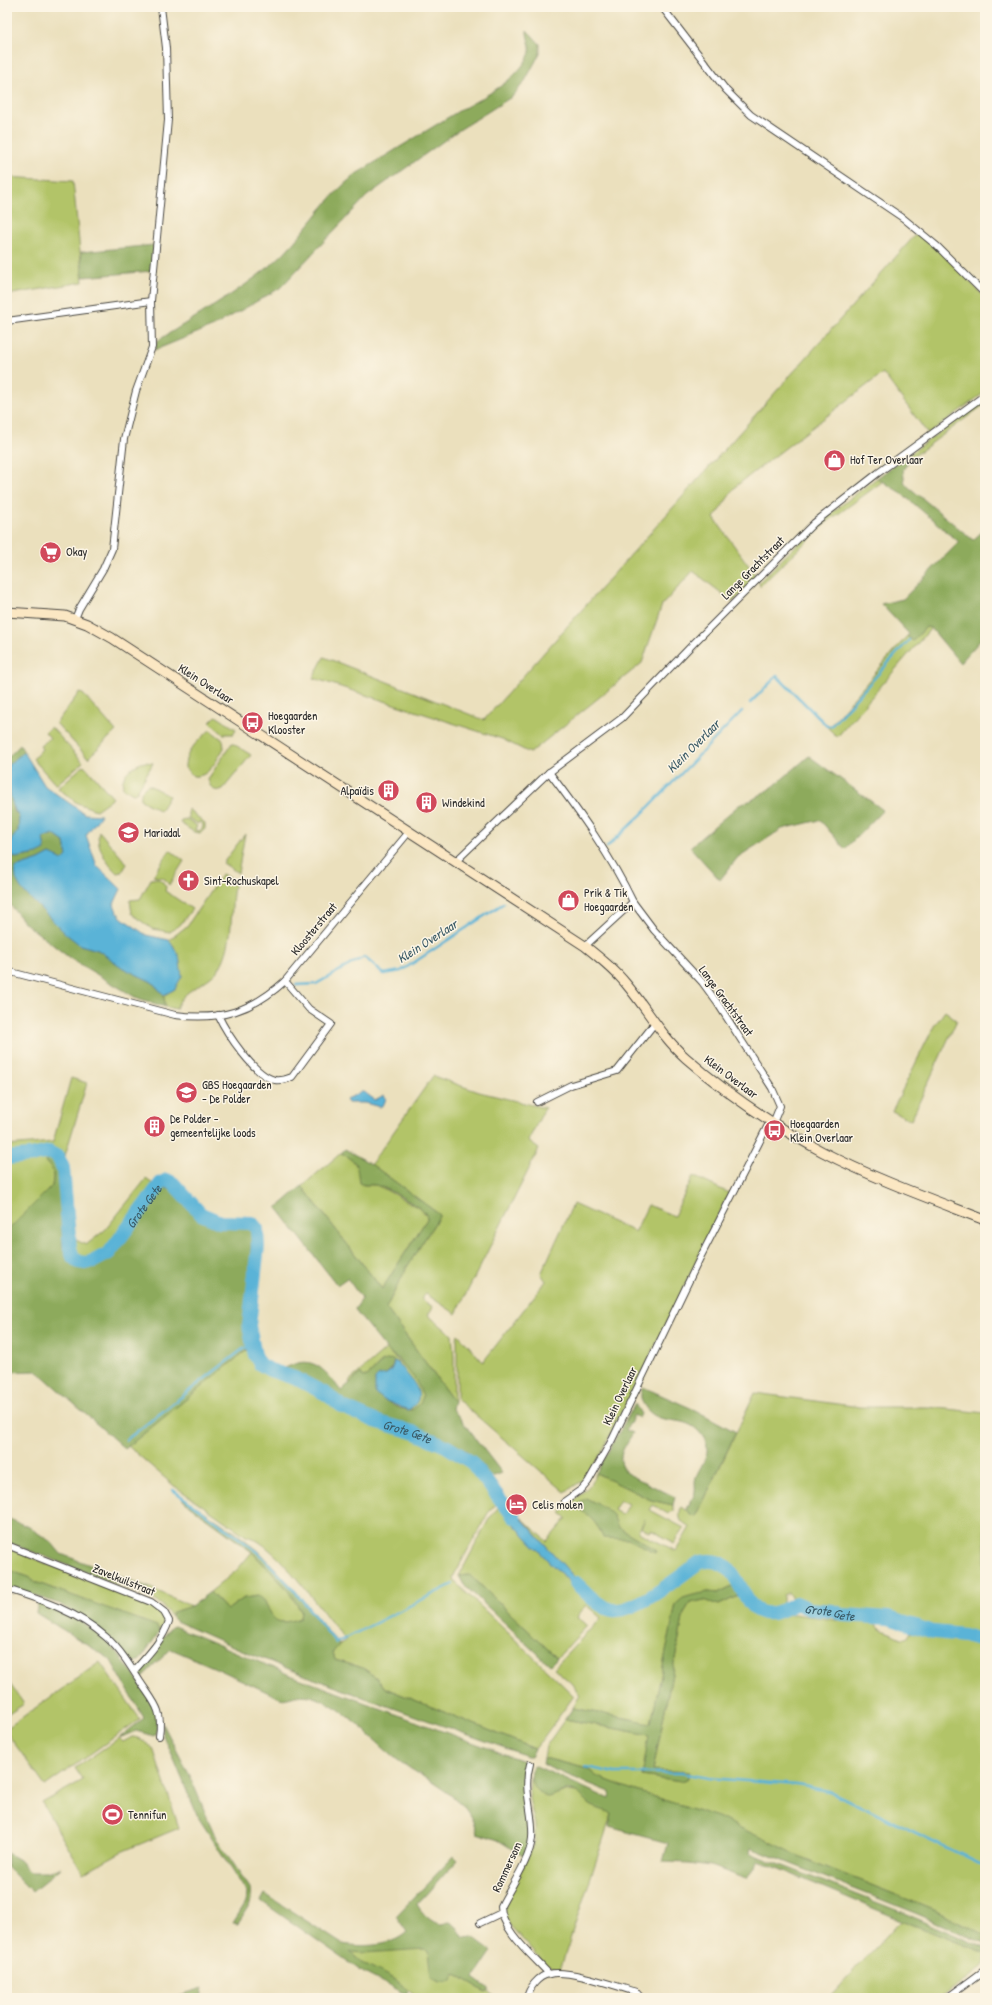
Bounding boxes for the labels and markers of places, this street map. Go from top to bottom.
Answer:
shop icon: Hof Ter Overlaar [822,447,848,473]
place label: Hof Ter Overlaar [850,451,924,468]
supermarket icon: Okay [37,539,63,565]
place label: Okay [66,543,87,560]
place label: Hoegaarden Klooster [268,707,317,738]
bus stop icon: Hoegaarden Klooster [240,710,266,736]
building icon: Alpaïdis [376,778,402,804]
place label: Alpaïdis [340,782,374,799]
building icon: Windekind [414,790,440,816]
place label: Windekind [442,794,485,811]
school or university icon: Mariadal [116,820,142,846]
place label: Mariadal [144,824,181,841]
church icon: Sint-Rochuskapel [175,868,201,894]
place label: Sint-Rochuskapel [204,872,280,889]
place label: Prik & Tik Hoegaarden [584,884,633,915]
shop icon: Prik & Tik Hoegaarden [555,887,581,913]
place label: GBS Hoegaarden - De Polder [202,1076,272,1107]
school or university icon: GBS Hoegaarden - De Polder [173,1079,199,1105]
place label: De Polder - gemeentelijke loods [170,1110,256,1141]
building icon: De Polder - gemeentelijke loods [141,1113,167,1139]
place label: Hoegaarden Klein Overlaar [790,1115,854,1146]
bus stop icon: Hoegaarden Klein Overlaar [762,1118,788,1144]
hotel icon: Celis molen [504,1492,530,1518]
place label: Celis molen [532,1496,583,1513]
sports icon: Tennifun [99,1802,125,1828]
place label: Tennifun [128,1806,166,1823]

